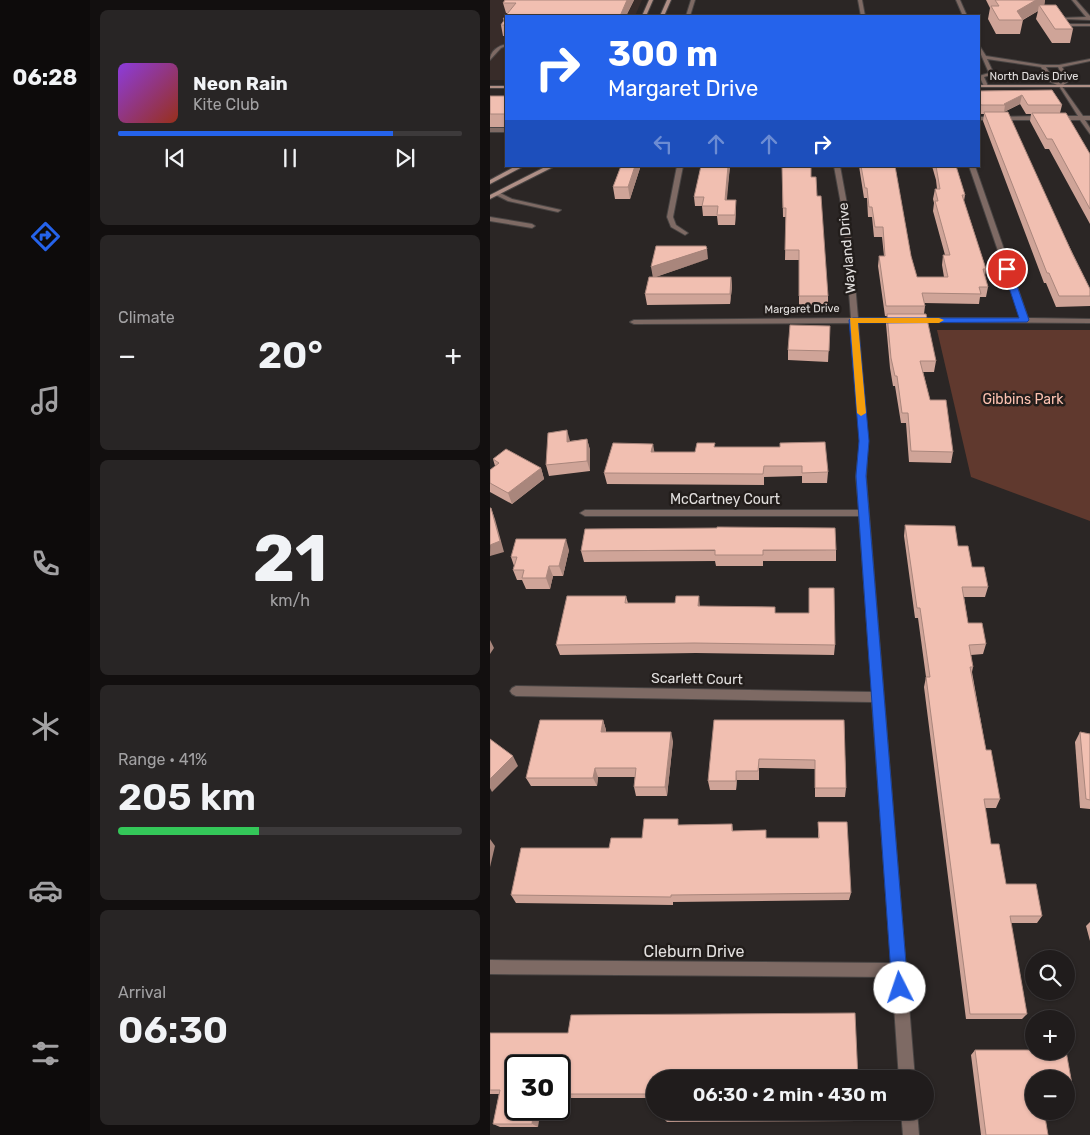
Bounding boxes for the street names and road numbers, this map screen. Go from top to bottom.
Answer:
street label: North Davis Drive [990,70,1078,83]
street label: Wayland Drive [835,202,859,294]
street label: Margaret Drive [764,302,840,316]
street label: McCartney Court [670,491,781,508]
street label: Scarlett Court [651,670,743,688]
street label: Cleburn Drive [644,942,744,961]

